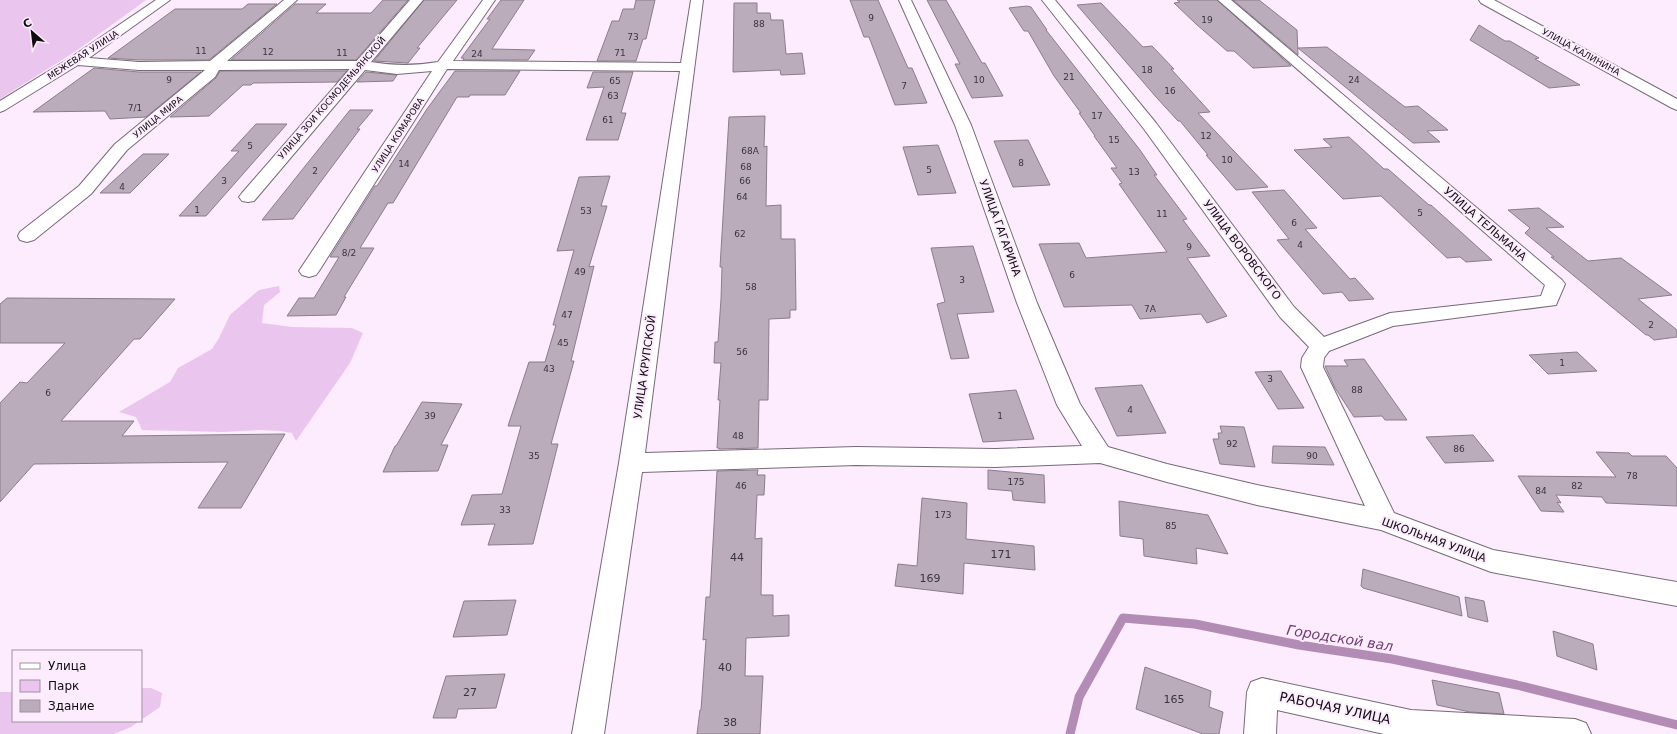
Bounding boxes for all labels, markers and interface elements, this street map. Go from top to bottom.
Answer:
north arrow [12,12,52,52]
house number: 9 [868,13,874,23]
house number: 19 [1201,15,1213,25]
text: С [21,16,34,31]
house number: 88 [753,19,765,29]
street label: УЛИЦА КАЛИНИНА [1540,26,1622,78]
street label: МЕЖЕВАЯ УЛИЦА [46,28,121,82]
house number: 73 [627,32,639,42]
street label: УЛИЦА ЗОИ КОСМОДЕМЬЯНСКОЙ [276,34,388,161]
house number: 11 [195,46,207,56]
house number: 12 [262,47,274,57]
house number: 11 [336,48,348,58]
house number: 71 [614,48,626,58]
house number: 24 [471,49,483,59]
house number: 18 [1141,65,1153,75]
house number: 21 [1063,72,1075,82]
house number: 9 [166,75,172,85]
house number: 10 [973,75,985,85]
house number: 24 [1348,75,1360,85]
house number: 65 [609,76,621,86]
house number: 7 [901,81,907,91]
house number: 16 [1164,86,1176,96]
house number: 63 [607,91,619,101]
street label: УЛИЦА МИРА [131,93,186,140]
street label: УЛИЦА КОМАРОВА [370,95,426,174]
house number: 7/1 [128,103,142,113]
house number: 17 [1091,111,1103,121]
house number: 61 [602,115,614,125]
house number: 12 [1200,131,1212,141]
house number: 15 [1108,135,1120,145]
house number: 5 [247,141,253,151]
house number: 68А [741,146,760,156]
house number: 10 [1221,155,1233,165]
house number: 8 [1018,158,1024,168]
house number: 14 [398,159,410,169]
house number: 68 [740,162,752,172]
house number: 5 [926,165,932,175]
house number: 2 [312,166,318,176]
house number: 13 [1128,167,1140,177]
house number: 3 [221,176,227,186]
house number: 66 [739,176,751,186]
street label: УЛИЦА ГАГАРИНА [976,178,1024,279]
house number: 4 [119,182,125,192]
street label: УЛИЦА ТЕЛЬМАНА [1441,185,1529,264]
house number: 64 [736,192,748,202]
street label: УЛИЦА ВОРОВСКОГО [1200,198,1284,303]
house number: 1 [194,205,200,215]
house number: 53 [580,206,592,216]
house number: 5 [1417,208,1423,218]
house number: 11 [1156,209,1168,219]
house number: 6 [1291,218,1297,228]
house number: 62 [734,229,746,239]
house number: 4 [1297,240,1303,250]
house number: 9 [1186,242,1192,252]
house number: 8/2 [342,248,356,258]
house number: 49 [574,267,586,277]
house number: 6 [1069,270,1075,280]
house number: 3 [959,275,965,285]
house number: 58 [745,282,757,292]
house number: 7А [1144,304,1157,314]
house number: 47 [561,310,573,320]
street label: УЛИЦА КРУПСКОЙ [631,314,659,420]
house number: 2 [1648,320,1654,330]
house number: 45 [557,338,569,348]
house number: 56 [736,347,748,357]
house number: 1 [1559,358,1565,368]
house number: 43 [543,364,555,374]
house number: 3 [1267,374,1273,384]
house number: 88 [1351,385,1363,395]
house number: 6 [45,388,51,398]
house number: 4 [1127,405,1133,415]
house number: 39 [424,411,436,421]
house number: 1 [997,411,1003,421]
house number: 48 [732,431,744,441]
house number: 92 [1226,439,1238,449]
house number: 86 [1453,444,1465,454]
house number: 35 [528,451,540,461]
house number: 90 [1306,451,1318,461]
house number: 78 [1626,471,1638,481]
house number: 175 [1007,477,1025,487]
house number: 46 [735,481,747,491]
house number: 82 [1571,481,1583,491]
house number: 84 [1535,486,1547,496]
house number: 33 [499,505,511,515]
house number: 173 [934,510,952,520]
street label: ШКОЛЬНАЯ УЛИЦА [1380,515,1488,565]
house number: 85 [1165,521,1177,531]
house number: 171 [991,548,1012,561]
house number: 44 [730,551,744,564]
house number: 169 [920,572,941,585]
water label: Городской вал [1286,622,1394,654]
legend [12,650,142,722]
text: Улица [48,659,86,673]
house number: 40 [718,661,732,674]
text: Парк [48,679,79,693]
house number: 27 [463,686,477,699]
street label: РАБОЧАЯ УЛИЦА [1278,689,1392,727]
house number: 165 [1164,693,1185,706]
text: Здание [48,699,94,713]
house number: 38 [723,716,737,729]

